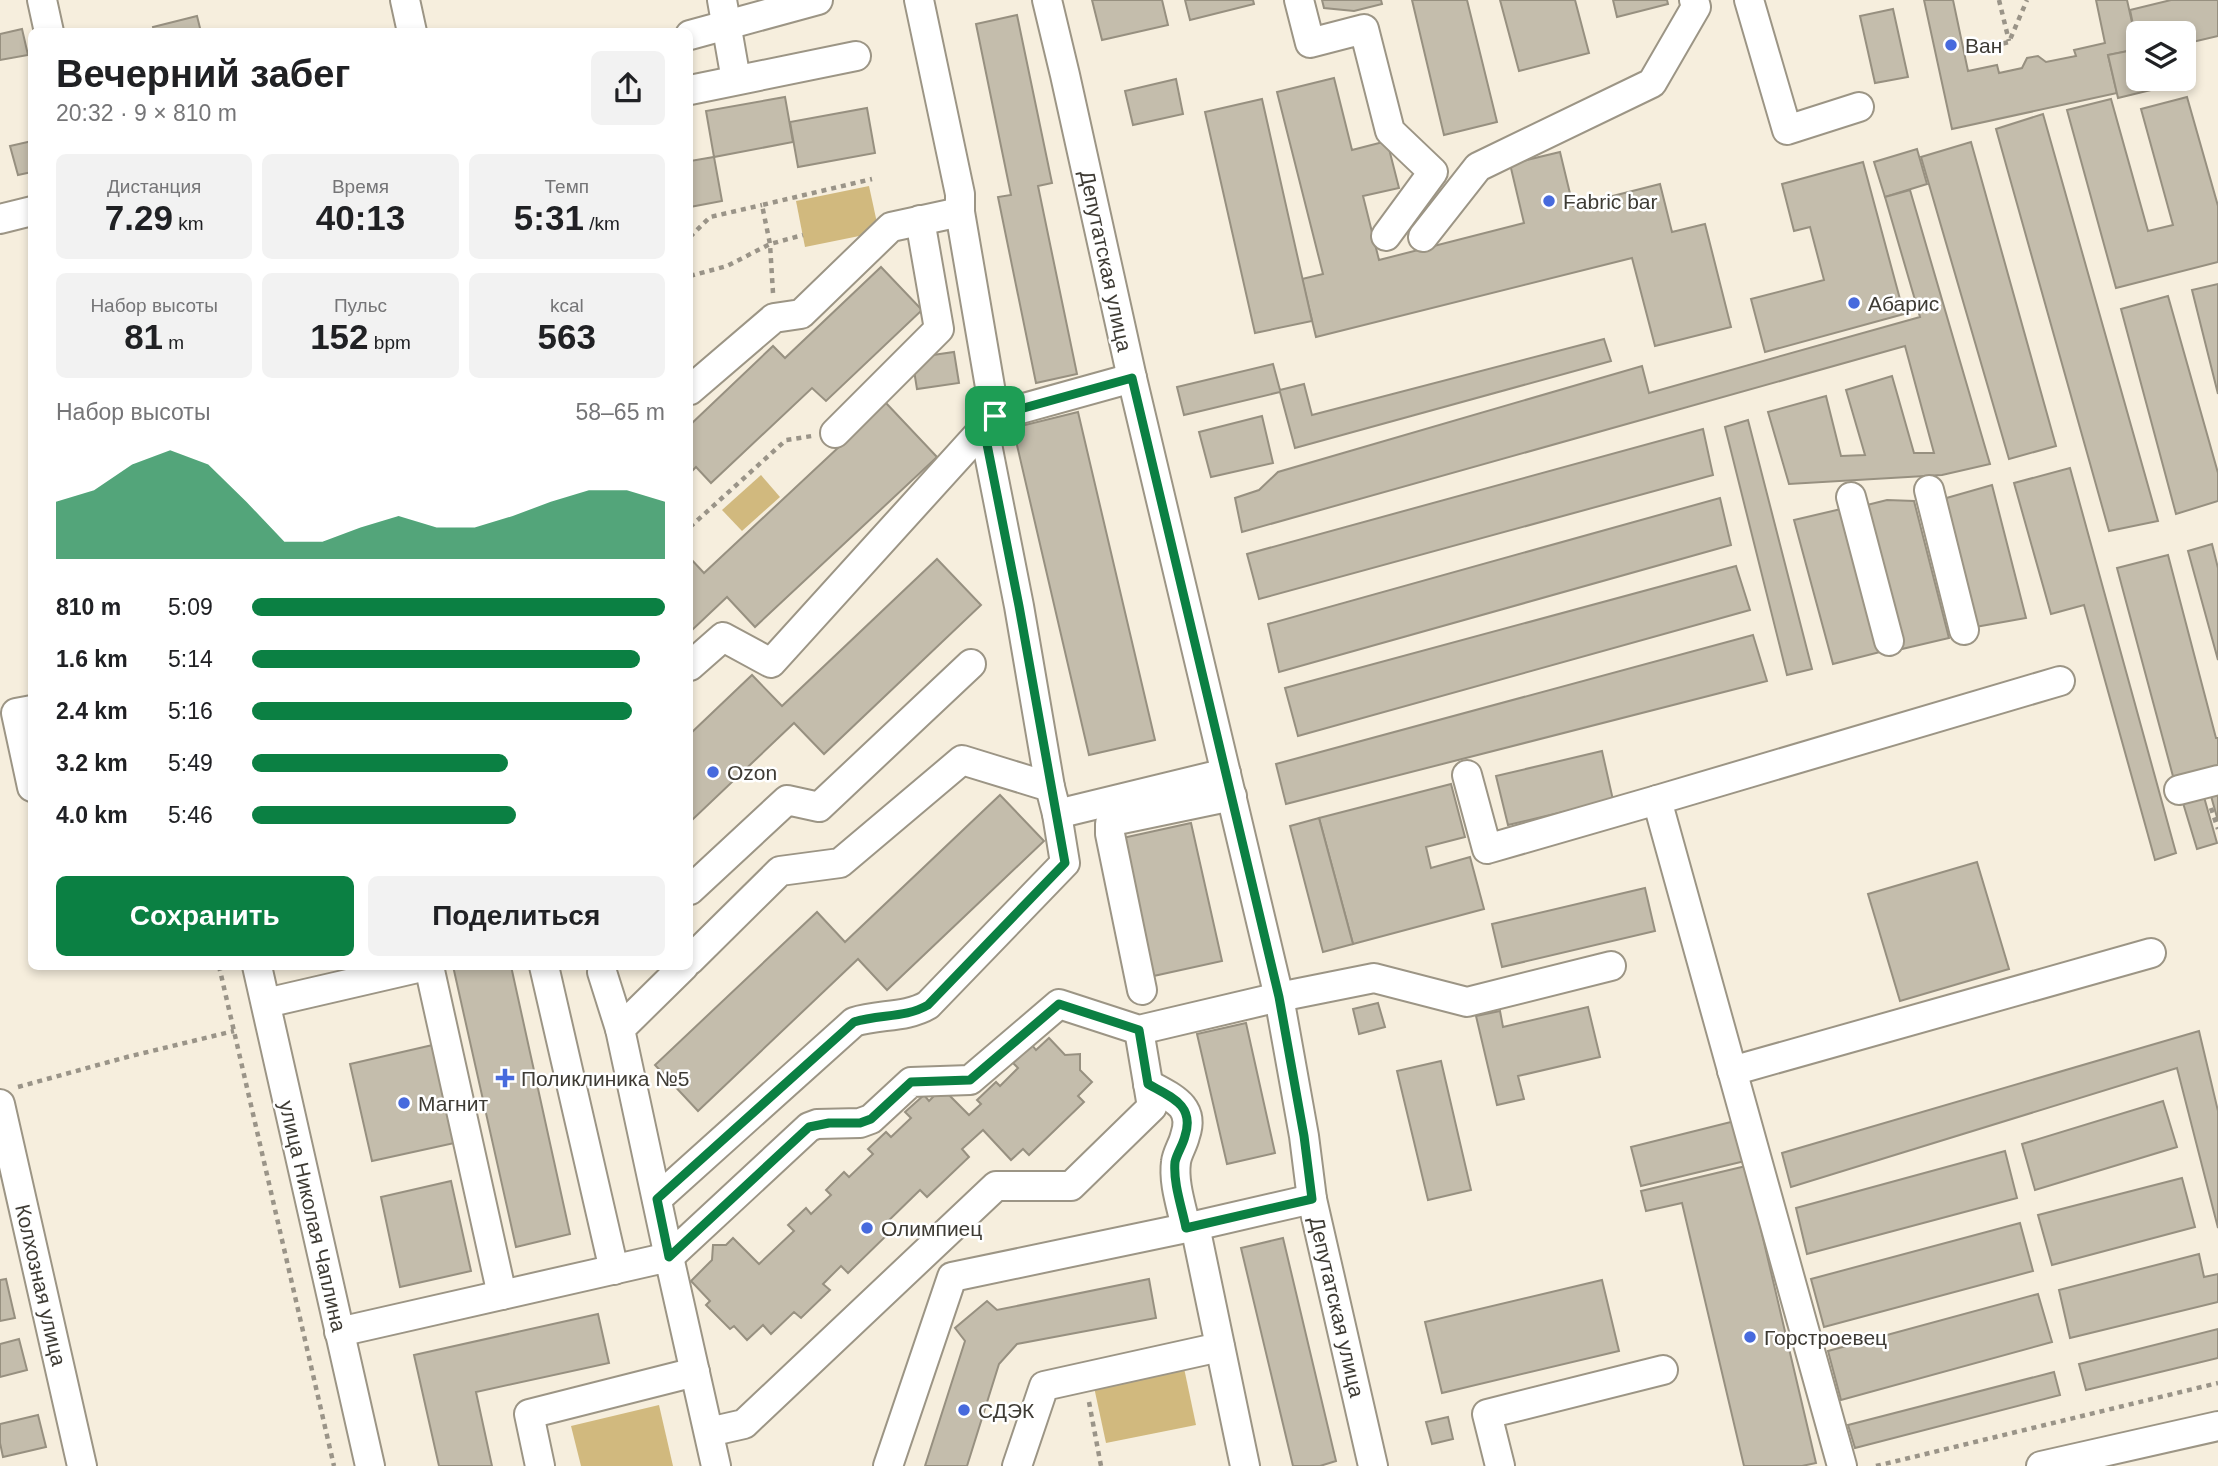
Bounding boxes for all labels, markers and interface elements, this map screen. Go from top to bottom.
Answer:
map controls [2126,21,2196,91]
button: layers [2126,21,2196,91]
place label: Ван [1965,34,2002,57]
marker: Ван [1943,37,1959,53]
button: share [591,51,665,125]
text: Вечерний забег [56,53,350,95]
text: 20:32 · 9 × 810 m [56,100,237,126]
street label: Депутатская улица [1076,168,1136,354]
text: Дистанция [107,176,201,197]
text: Время [332,176,389,197]
text: Темп [545,176,589,197]
place label: Fabric bar [1563,190,1658,213]
marker: Fabric bar [1541,193,1557,209]
text: 7.29 [105,198,173,237]
text: 40:13 [316,198,405,237]
text: 5:31 [514,198,584,237]
text: km [173,213,204,234]
text: /km [584,213,620,234]
place label: Абарис [1868,292,1939,315]
text: Набор высоты [90,295,218,316]
text: Пульс [334,295,387,316]
text: kcal [550,295,584,316]
marker: Абарис [1846,295,1862,311]
text: 81 [124,317,163,356]
text: 152 [310,317,369,356]
text: 563 [538,317,596,356]
text: m [163,332,184,353]
text: bpm [369,332,411,353]
pin [965,386,1025,446]
icon: arrive [976,397,1014,435]
text: Набор высоты [56,399,210,425]
text: 58–65 m [575,399,665,425]
text: 810 m [56,594,121,620]
text: 5:09 [168,594,213,620]
text: 1.6 km [56,646,128,672]
text: 5:14 [168,646,213,672]
text: 2.4 km [56,698,128,724]
text: 5:16 [168,698,213,724]
text: 3.2 km [56,750,128,776]
text: 5:49 [168,750,213,776]
place label: Ozon [727,761,777,784]
marker: Ozon [705,764,721,780]
text: 4.0 km [56,802,128,828]
text: 5:46 [168,802,213,828]
button: Сохранить [56,876,354,956]
button: Поделиться [368,876,665,956]
place label: Поликлиника №5 [521,1067,689,1090]
marker: Поликлиника №5 [495,1068,515,1088]
place label: Магнит [418,1092,488,1115]
marker: Магнит [396,1095,412,1111]
street label: улица Николая Чаплина [275,1098,351,1334]
street label: Колхозная улица [11,1202,71,1368]
street label: Депутатская улица [1305,1215,1369,1400]
place label: Олимпиец [881,1217,982,1240]
marker: Олимпиец [859,1220,875,1236]
place label: Горстроевец [1764,1326,1887,1349]
marker: Горстроевец [1742,1329,1758,1345]
place label: СДЭК [978,1399,1035,1422]
marker: СДЭК [956,1402,972,1418]

